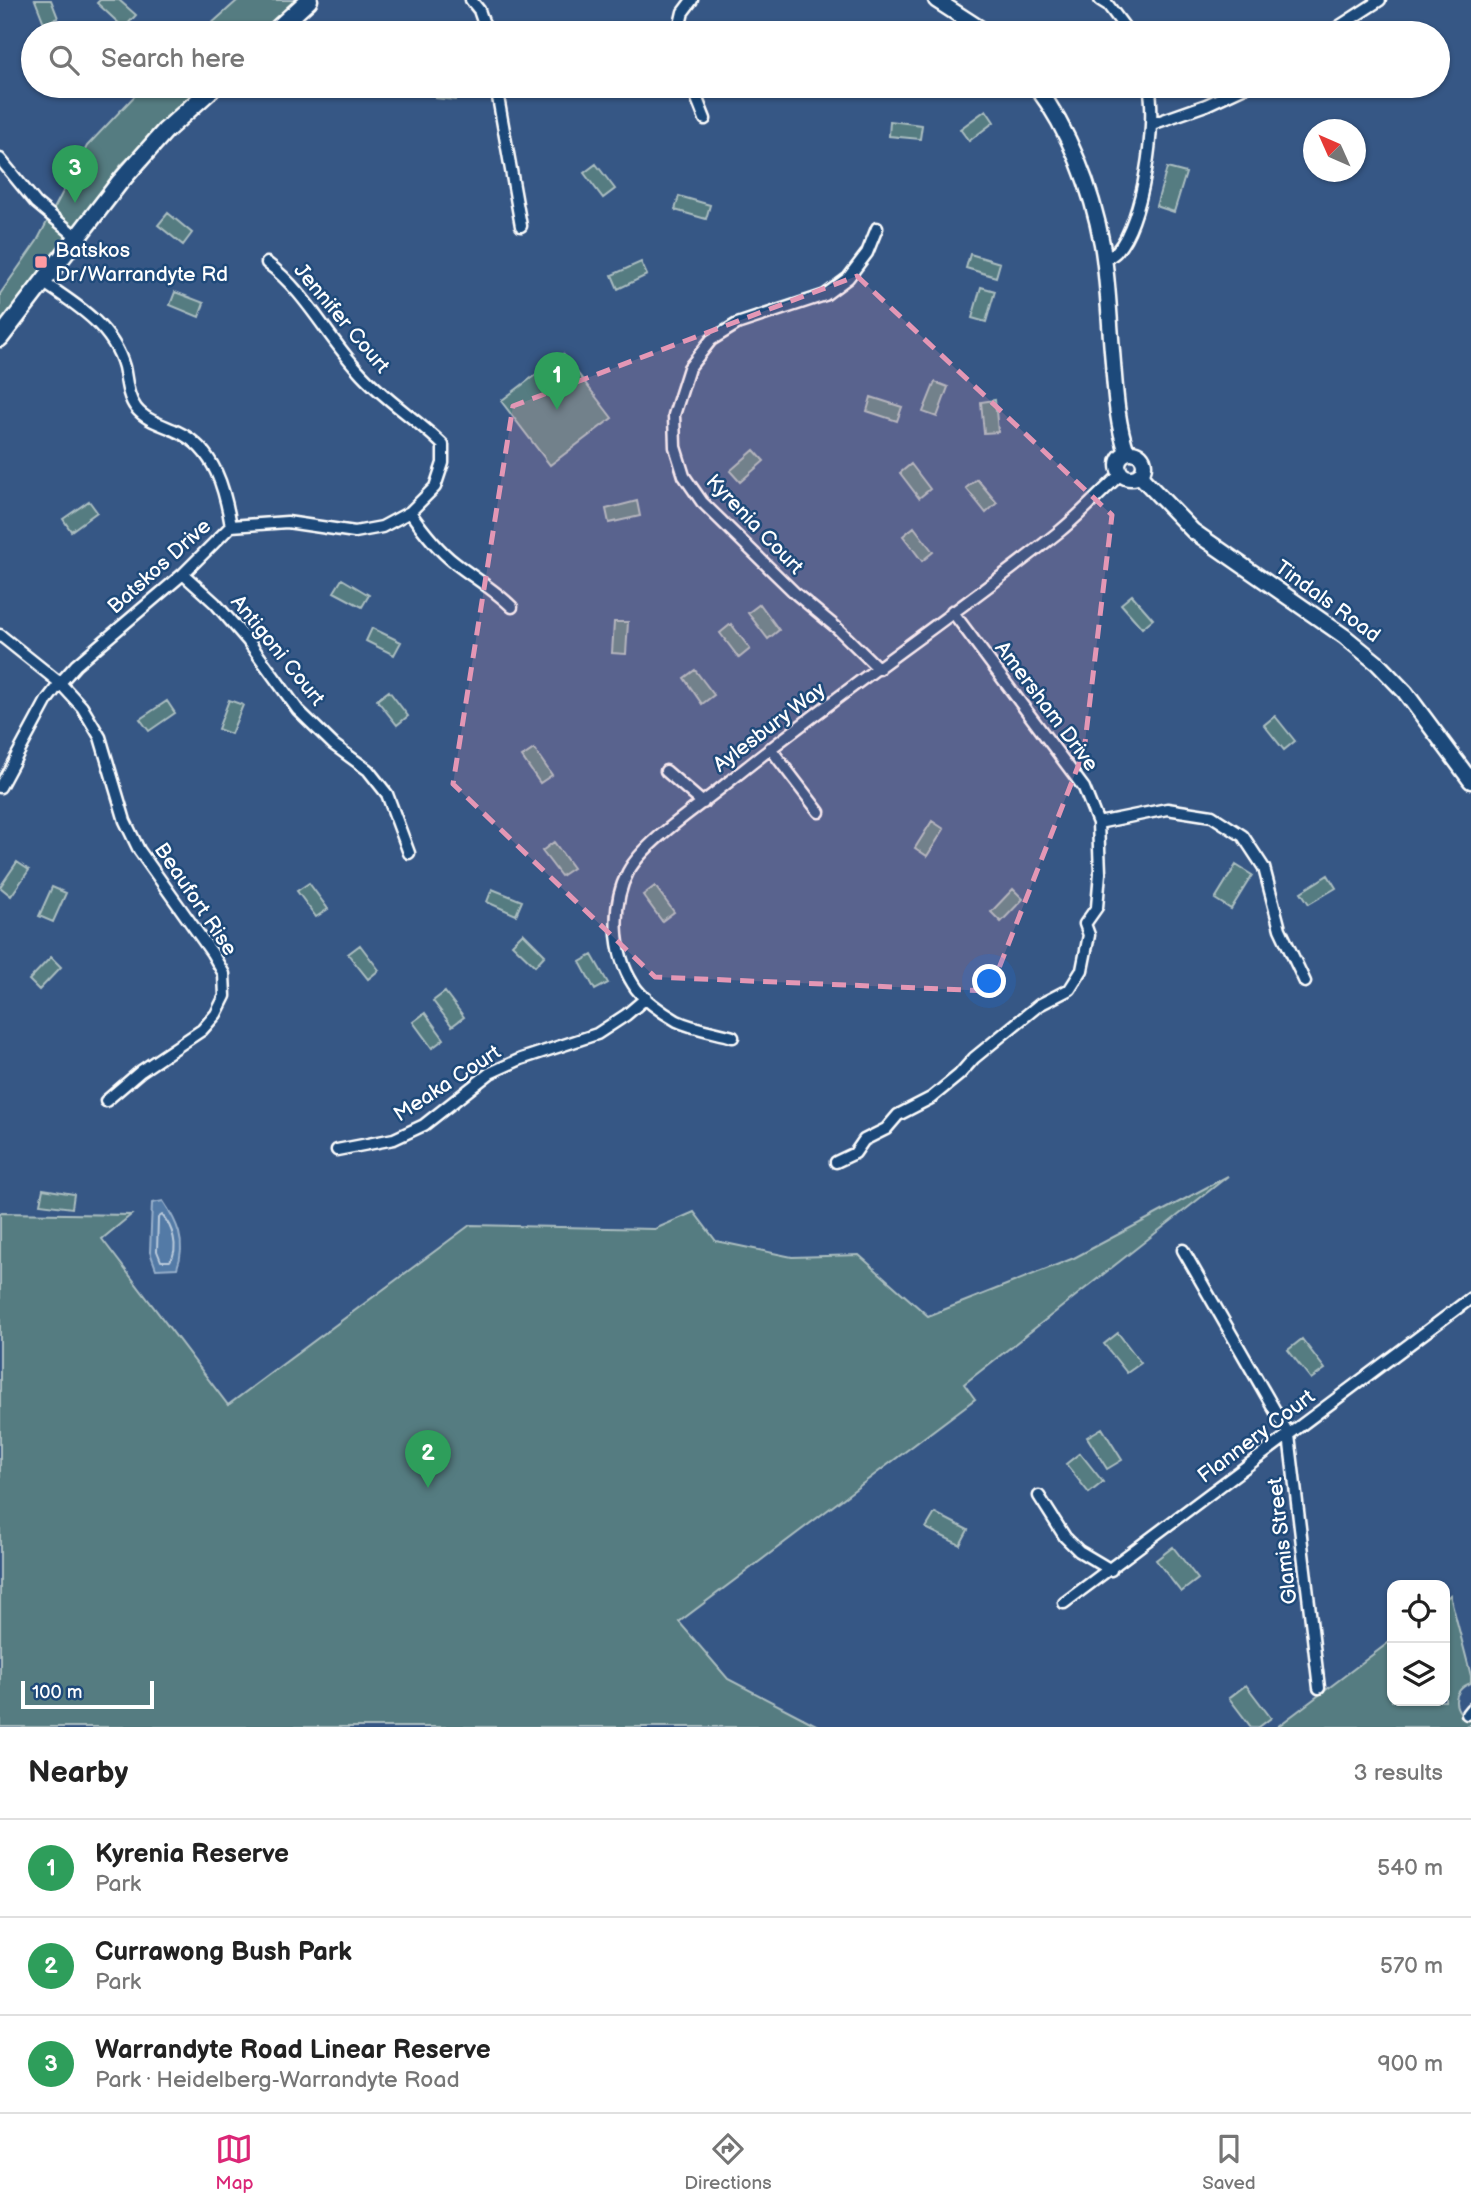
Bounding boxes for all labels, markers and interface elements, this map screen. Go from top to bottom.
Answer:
search box [21,21,1450,98]
icon: search [45,41,83,79]
text: Search here [101,44,245,75]
north arrow [1303,119,1366,182]
pin: 3 [52,145,98,203]
place label: Batskos Dr/Warrandyte Rd [55,238,228,287]
marker: Batskos Dr/Warrandyte Rd [33,254,49,270]
street label: Jennifer Court [288,258,395,379]
pin: 1 [534,352,580,410]
street label: Kyrenia Court [701,469,809,580]
street label: Batskos Drive [103,514,216,619]
street label: Tindals Road [1270,555,1385,648]
street label: Antigoni Court [225,590,330,711]
street label: Amersham Drive [990,636,1104,776]
street label: Aylesbury Way [708,677,831,778]
street label: Beaufort Rise [149,838,242,960]
your location [972,964,1006,998]
street label: Meaka Court [389,1039,506,1127]
street label: Flannery Court [1193,1384,1320,1489]
pin: 2 [405,1430,451,1488]
street label: Glamis Street [1262,1475,1303,1606]
map controls [1387,1580,1450,1706]
button: locate [1387,1580,1450,1643]
button: layers [1387,1643,1450,1706]
scale bar [21,1678,154,1710]
text: 100 m [32,1681,83,1704]
text: Nearby [28,1755,128,1791]
text: 3 results [1354,1759,1443,1787]
text: Kyrenia Reserve [95,1839,289,1870]
text: 1 [46,1854,56,1882]
text: 540 m [1377,1854,1443,1882]
text: Park [95,1870,141,1898]
text: Currawong Bush Park [95,1937,352,1968]
text: 2 [44,1952,58,1980]
text: 570 m [1380,1952,1443,1980]
text: Park [95,1968,141,1996]
text: Warrandyte Road Linear Reserve [95,2035,491,2066]
text: 3 [44,2050,58,2078]
text: 900 m [1377,2050,1443,2078]
text: Park · Heidelberg-Warrandyte Road [95,2066,460,2094]
tab: Map [215,2130,254,2195]
tab: Directions [684,2130,772,2195]
tab: Saved [1202,2130,1256,2195]

